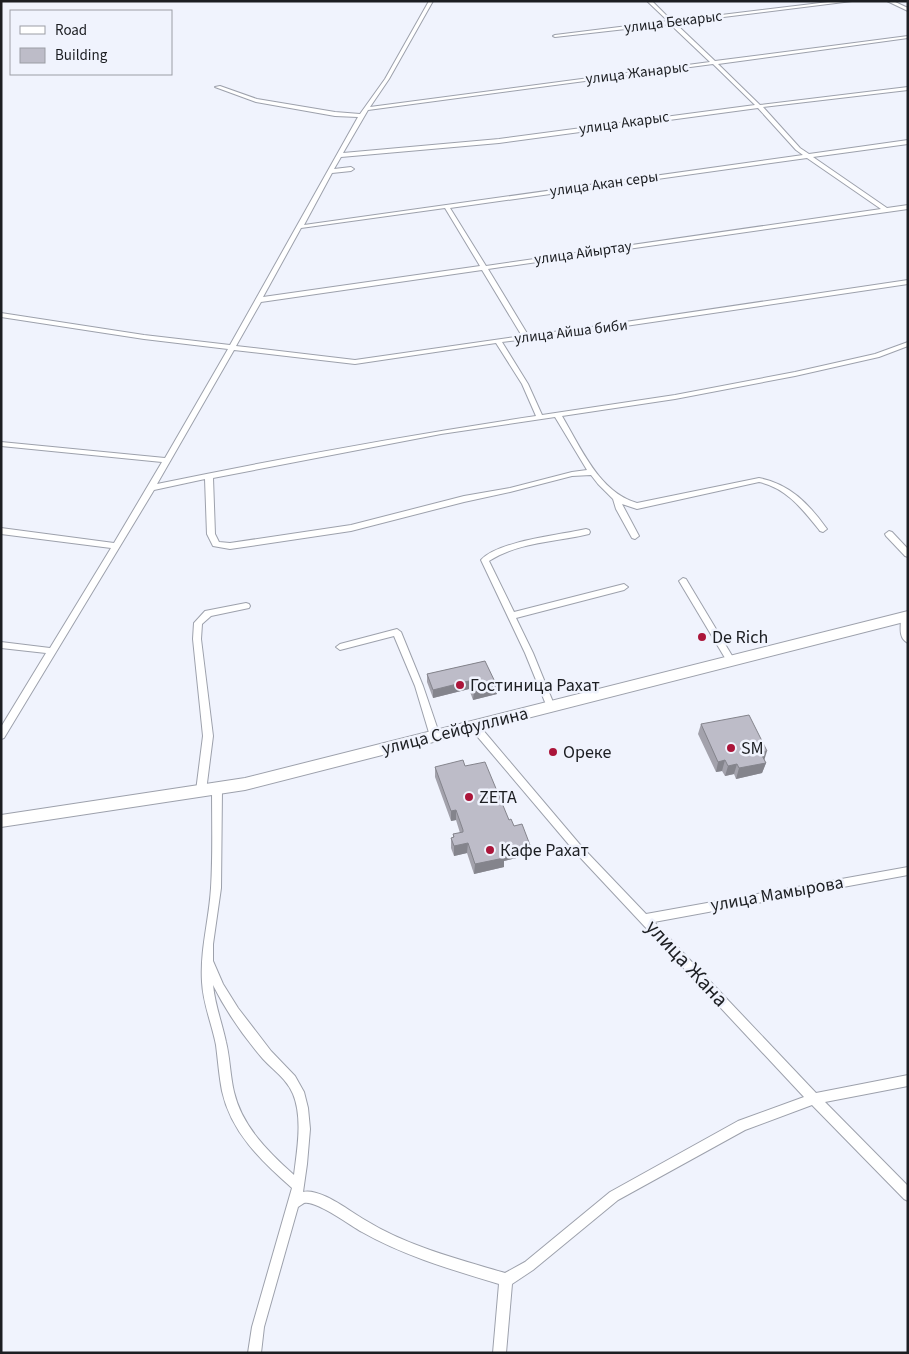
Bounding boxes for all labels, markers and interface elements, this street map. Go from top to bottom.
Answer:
street label: улица Бекарыс [623,6,723,38]
legend [10,10,172,75]
text: Road [55,20,87,41]
text: Building [55,45,108,66]
street label: улица Жанарыс [584,56,690,90]
street label: улица Акарыс [578,106,670,140]
street label: улица Акан серы [548,166,660,202]
street label: улица Айыртау [533,236,633,270]
street label: улица Айша биби [513,315,629,349]
place label: De Rich [712,625,768,650]
marker: De Rich [696,631,708,643]
place label: Гостиница Рахат [470,673,600,698]
marker: Гостиница Рахат [454,679,466,691]
street label: улица Сейфуллина [379,701,531,761]
place label: SM [741,736,764,761]
place label: Ореке [563,740,611,765]
marker: SM [725,742,737,754]
marker: Ореке [547,746,559,758]
place label: ZETA [479,785,517,810]
marker: ZETA [463,791,475,803]
place label: Кафе Рахат [500,838,589,863]
marker: Кафе Рахат [484,844,496,856]
street label: улица Мамырова [709,870,845,918]
street label: улица Жана [639,913,735,1013]

